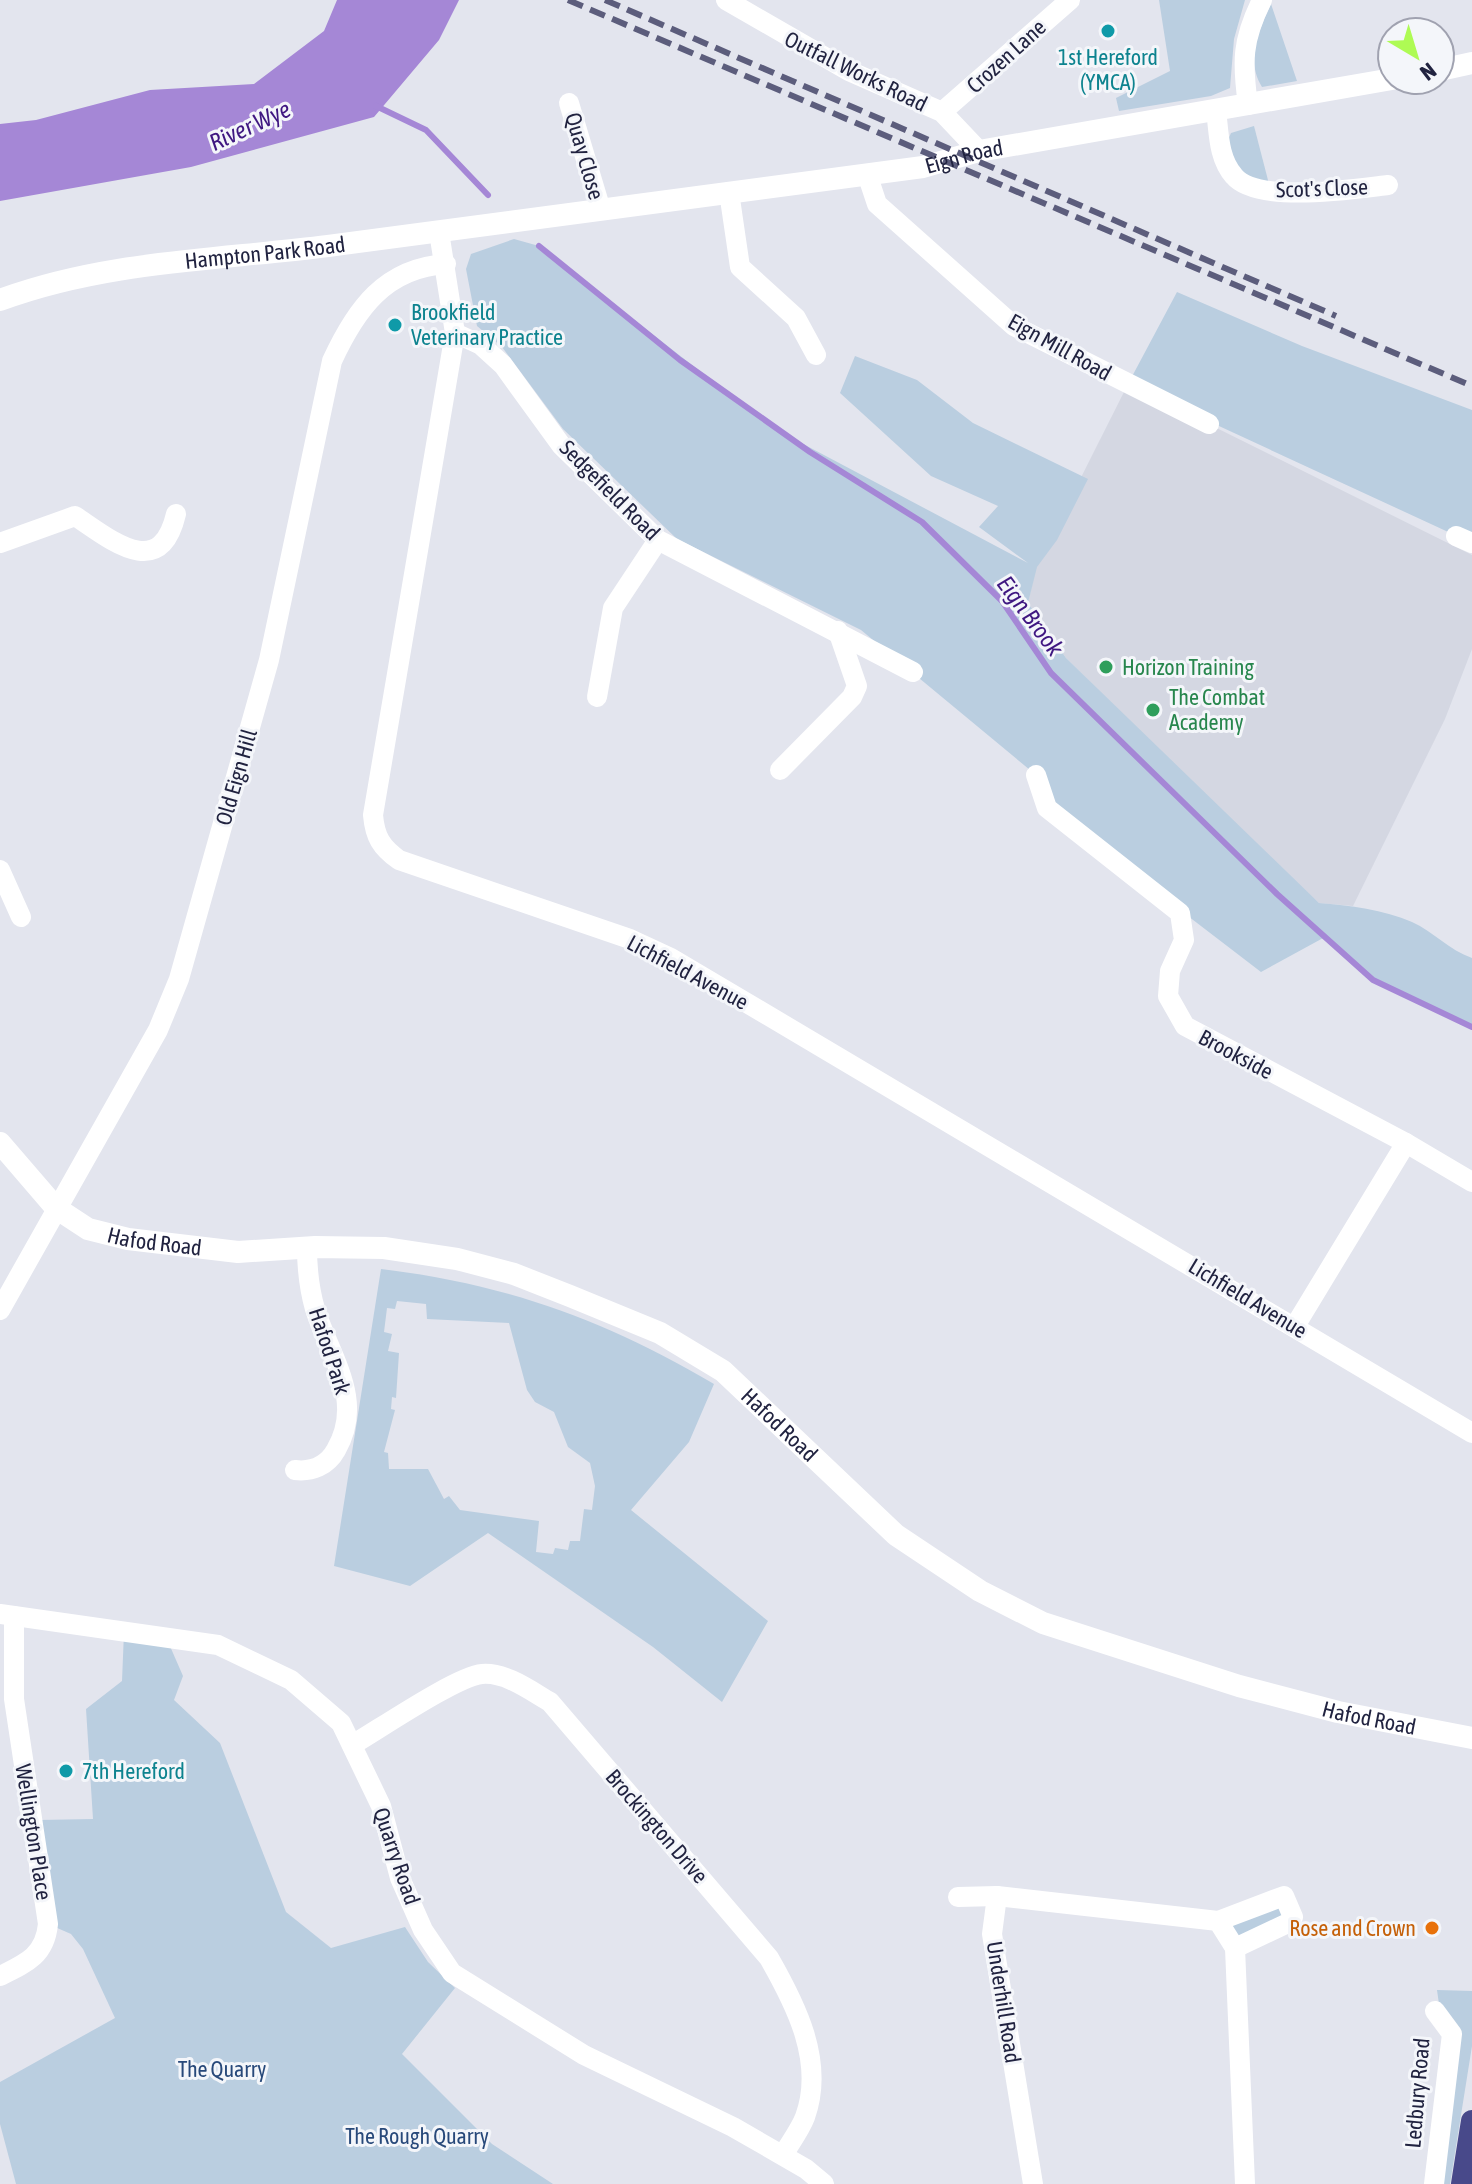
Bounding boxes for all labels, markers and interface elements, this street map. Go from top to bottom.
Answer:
street label: Crozen Lane [961,14,1051,98]
north arrow [1376,16,1456,96]
marker: 1st Hereford (YMCA) [1099,22,1117,40]
street label: Outfall Works Road [780,25,932,117]
place label: 1st Hereford (YMCA) [1058,44,1158,95]
text: N [1415,58,1441,86]
water label: River Wye [205,95,295,156]
street label: Quay Close [560,109,610,203]
street label: Eign Road [922,134,1005,179]
street label: Scot's Close [1276,173,1368,203]
street label: Hampton Park Road [183,231,347,274]
place label: Brookfield Veterinary Practice [411,299,563,350]
street label: Eign Mill Road [1004,308,1116,386]
marker: Brookfield Veterinary Practice [386,316,404,334]
street label: Sedgefield Road [555,435,665,545]
water label: Eign Brook [992,571,1069,661]
place label: Horizon Training [1122,654,1254,680]
marker: Horizon Training [1097,658,1115,676]
place label: The Combat Academy [1169,684,1265,735]
marker: The Combat Academy [1144,701,1162,719]
street label: Old Eign Hill [210,726,262,828]
street label: Lichfield Avenue [623,929,753,1015]
street label: Brookside [1194,1024,1278,1084]
street label: Hafod Road [105,1221,203,1261]
street label: Lichfield Avenue [1184,1252,1312,1344]
street label: Hafod Park [304,1304,356,1398]
street label: Hafod Road [736,1383,823,1467]
street label: Hafod Road [1319,1695,1418,1740]
place label: 7th Hereford [82,1758,185,1784]
street label: Wellington Place [10,1762,58,1902]
marker: 7th Hereford [57,1762,75,1780]
street label: Brockington Drive [600,1764,714,1888]
street label: Quarry Road [368,1804,426,1908]
place label: Rose and Crown [1289,1915,1416,1941]
marker: Rose and Crown [1423,1919,1441,1937]
street label: Underhill Road [982,1939,1026,2065]
street label: Ledbury Road [1399,2037,1435,2149]
park label: The Quarry [178,2056,266,2082]
park label: The Rough Quarry [345,2123,489,2149]

